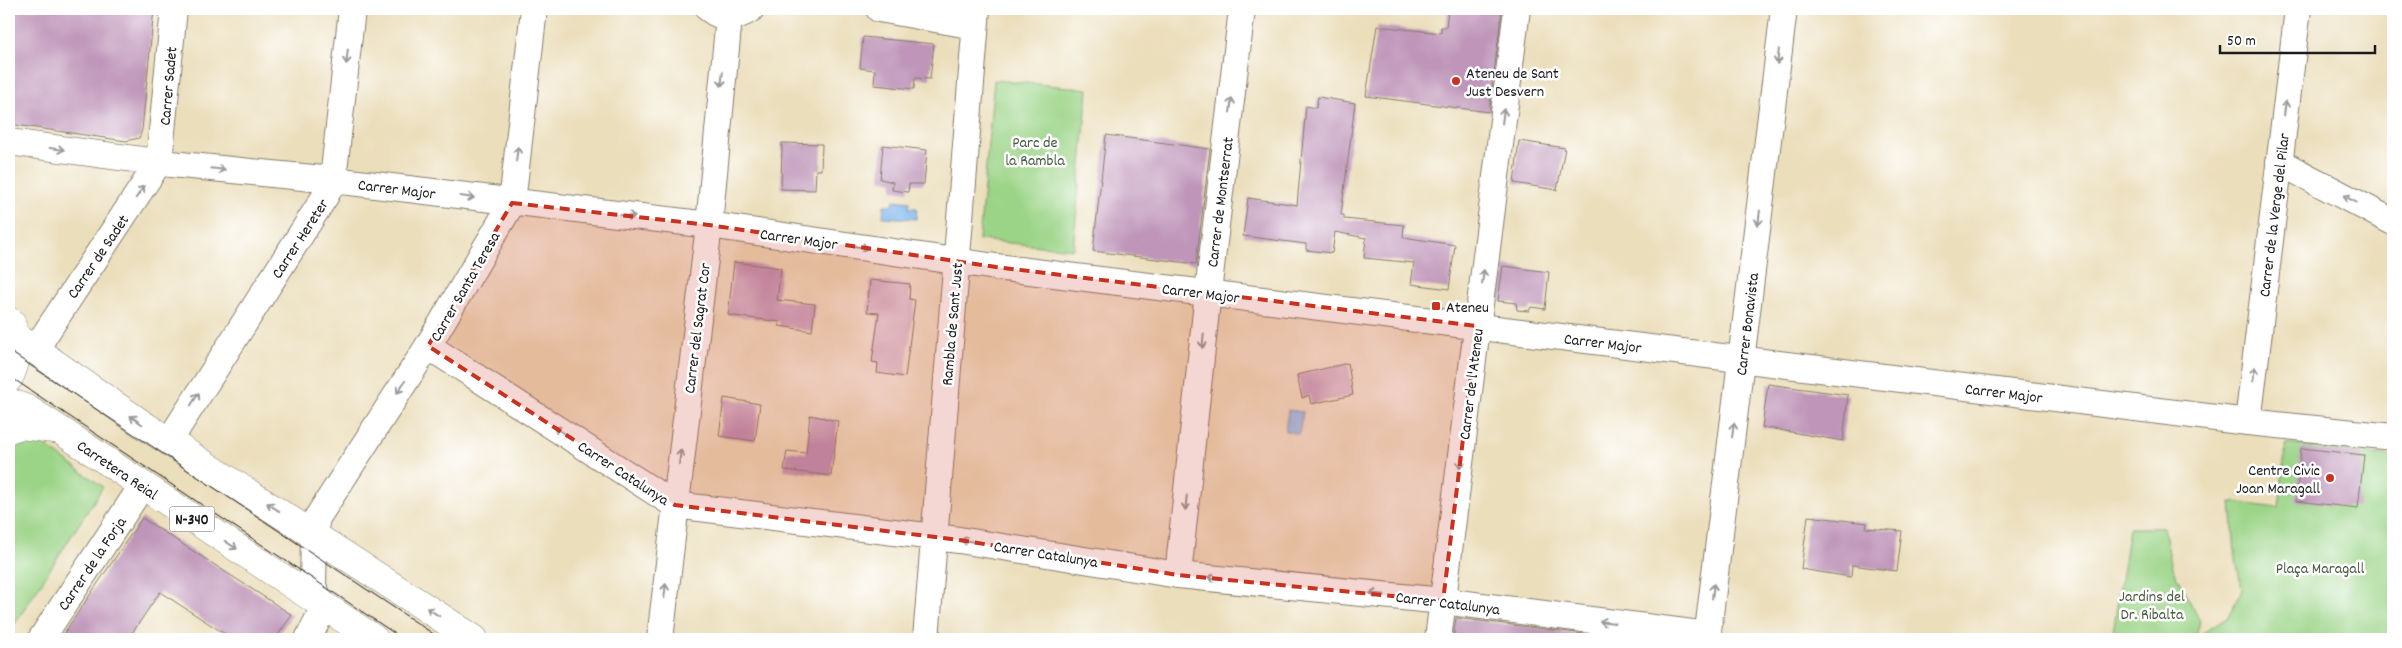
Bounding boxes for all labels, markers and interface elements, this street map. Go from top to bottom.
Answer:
scale bar [2220,22,2374,54]
text: 50 m [2227,31,2256,53]
street label: Carrer Sadet [155,46,184,127]
one-way arrow [342,49,352,65]
one-way arrow [1773,49,1783,65]
place label: Ateneu de Sant Just Desvern [1466,63,1559,104]
one-way arrow [718,70,727,86]
marker: Ateneu de Sant Just Desvern [1450,75,1462,87]
one-way arrow [1226,97,1236,113]
one-way arrow [2281,101,2291,117]
one-way arrow [1498,108,1508,124]
park label: Parc de la Rambla [1005,132,1065,173]
street label: Carrer de la Verge del Pilar [2254,132,2297,299]
street label: Carrer de Montserrat [1202,136,1241,269]
one-way arrow [49,144,65,154]
one-way arrow [512,147,522,163]
one-way arrow [210,164,226,174]
street label: Carrer Major [357,174,437,207]
one-way arrow [135,185,145,199]
one-way arrow [458,192,474,202]
one-way arrow [2343,194,2358,204]
street label: Carrer Hereter [267,195,336,284]
one-way arrow [1754,210,1764,226]
street label: Carrer de Sadet [62,211,136,304]
one-way arrow [620,211,636,221]
street label: Carrer Major [758,224,839,257]
street label: Carrer Santa Teresa [425,228,507,347]
one-way arrow [853,242,869,252]
street label: Carrer del Sagrat Cor [679,262,718,395]
street label: Rambla de Sant Just [937,262,970,387]
one-way arrow [1478,270,1488,286]
street label: Carrer Bonavista [1731,271,1766,377]
street label: Carrer Major [1161,278,1241,311]
place label: Ateneu [1446,297,1489,320]
marker: Ateneu [1430,300,1442,312]
street label: Carrer de l'Ateneu [1454,327,1491,441]
street label: Carrer Major [1563,328,1643,361]
one-way arrow [1198,333,1208,349]
one-way arrow [2249,366,2259,382]
street label: Carrer Major [1964,378,2044,411]
one-way arrow [396,380,407,394]
one-way arrow [190,393,200,407]
one-way arrow [129,415,143,425]
one-way arrow [1728,422,1738,438]
one-way arrow [553,426,567,436]
street label: Carretera Reial [71,435,162,507]
street label: Carrer Catalunya [572,436,673,513]
one-way arrow [675,449,685,465]
one-way arrow [1456,453,1466,469]
place label: Centre Civic Joan Maragall [2236,460,2320,501]
marker: Centre Civic Joan Maragall [2324,472,2336,484]
one-way arrow [1181,494,1190,510]
one-way arrow [266,502,280,513]
road number: N-340 [170,506,214,532]
street label: Carrer de la Forja [53,512,133,616]
one-way arrow [960,536,976,546]
street label: Carrer Catalunya [992,536,1100,575]
one-way arrow [223,540,237,550]
park label: Plaça Maragall [2276,558,2365,581]
one-way arrow [1207,573,1223,583]
one-way arrow [660,583,670,599]
one-way arrow [1708,583,1718,599]
park label: Jardins del Dr. Ribalta [2119,586,2185,627]
street label: Carrer Catalunya [1394,587,1502,622]
one-way arrow [1369,589,1385,599]
one-way arrow [426,607,440,618]
one-way arrow [1600,617,1616,627]

